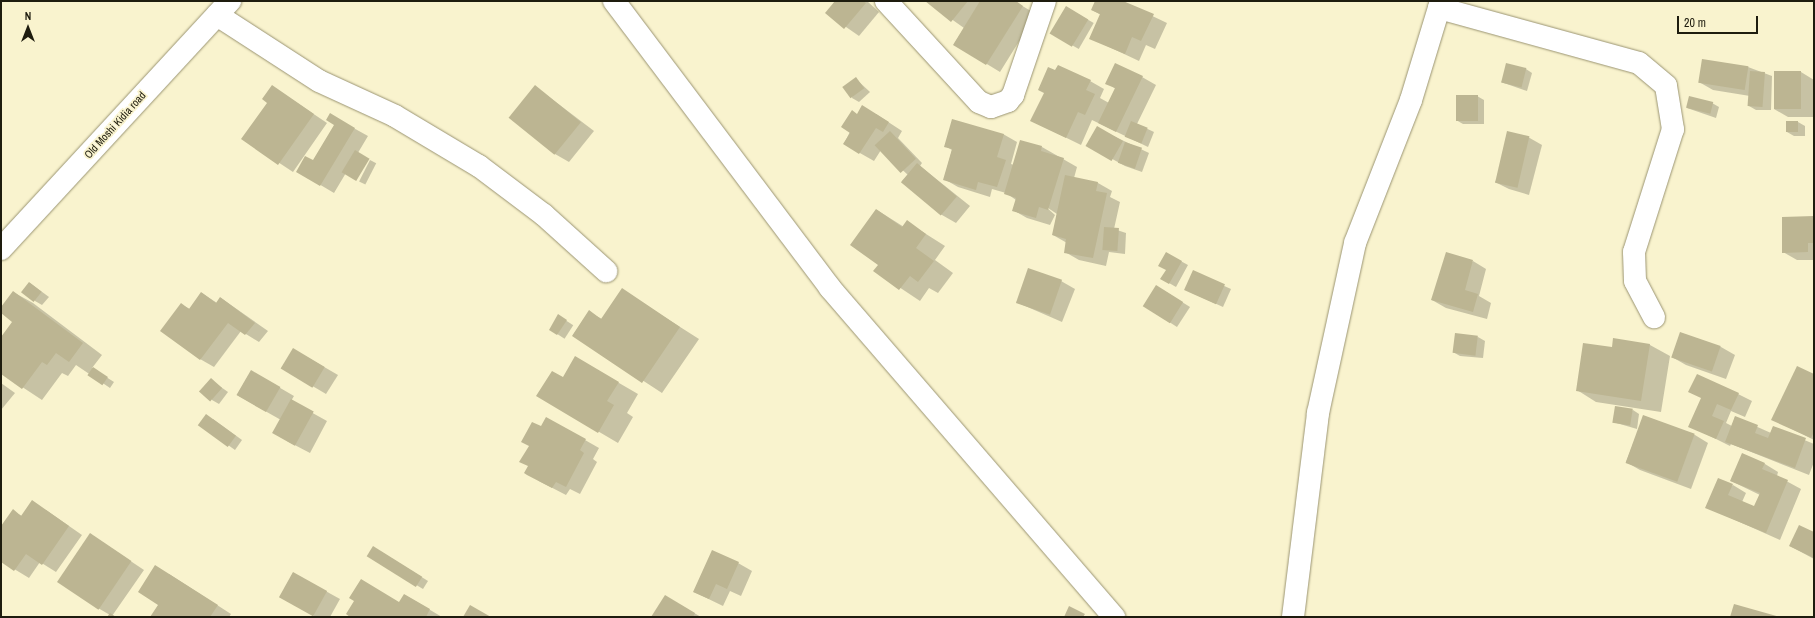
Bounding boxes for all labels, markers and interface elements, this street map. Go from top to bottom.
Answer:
north arrow [8,8,48,48]
scale bar [1679,8,1760,34]
text: N [25,9,31,23]
text: 20 m [1684,15,1706,31]
street label: Old Moshi Kidia road [82,89,148,161]

